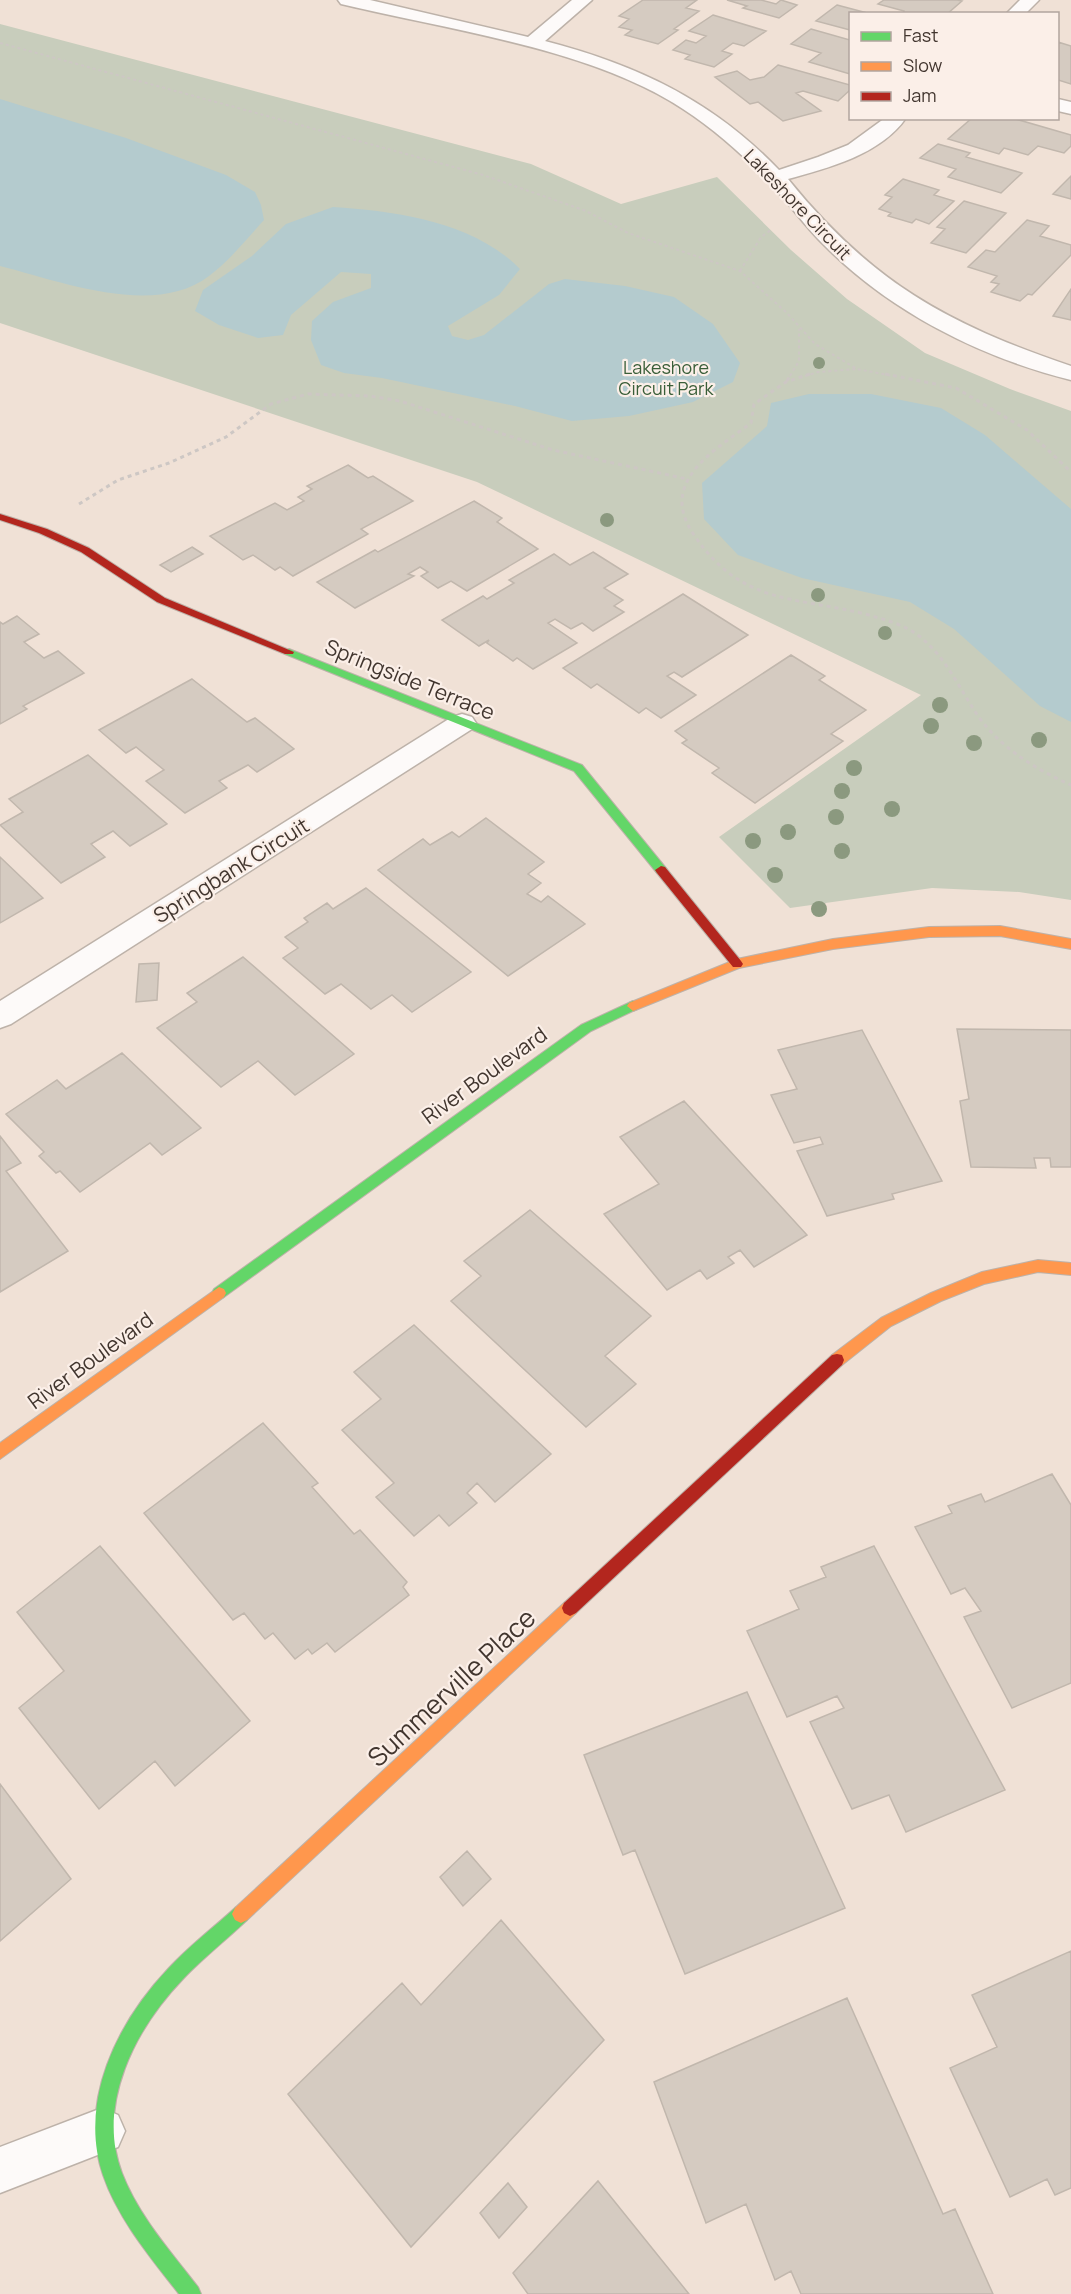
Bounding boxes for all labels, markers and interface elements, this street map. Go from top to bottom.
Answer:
legend [849,12,1059,120]
text: Fast [903,23,938,47]
text: Slow [903,53,943,77]
text: Jam [903,83,937,107]
street label: Lakeshore Circuit [739,143,857,265]
park label: Lakeshore Circuit Park [619,355,715,400]
street label: Springside Terrace [321,632,499,726]
street label: Springbank Circuit [148,811,314,929]
street label: River Boulevard [416,1020,552,1130]
street label: River Boulevard [22,1305,158,1415]
street label: Summerville Place [359,1600,543,1774]

